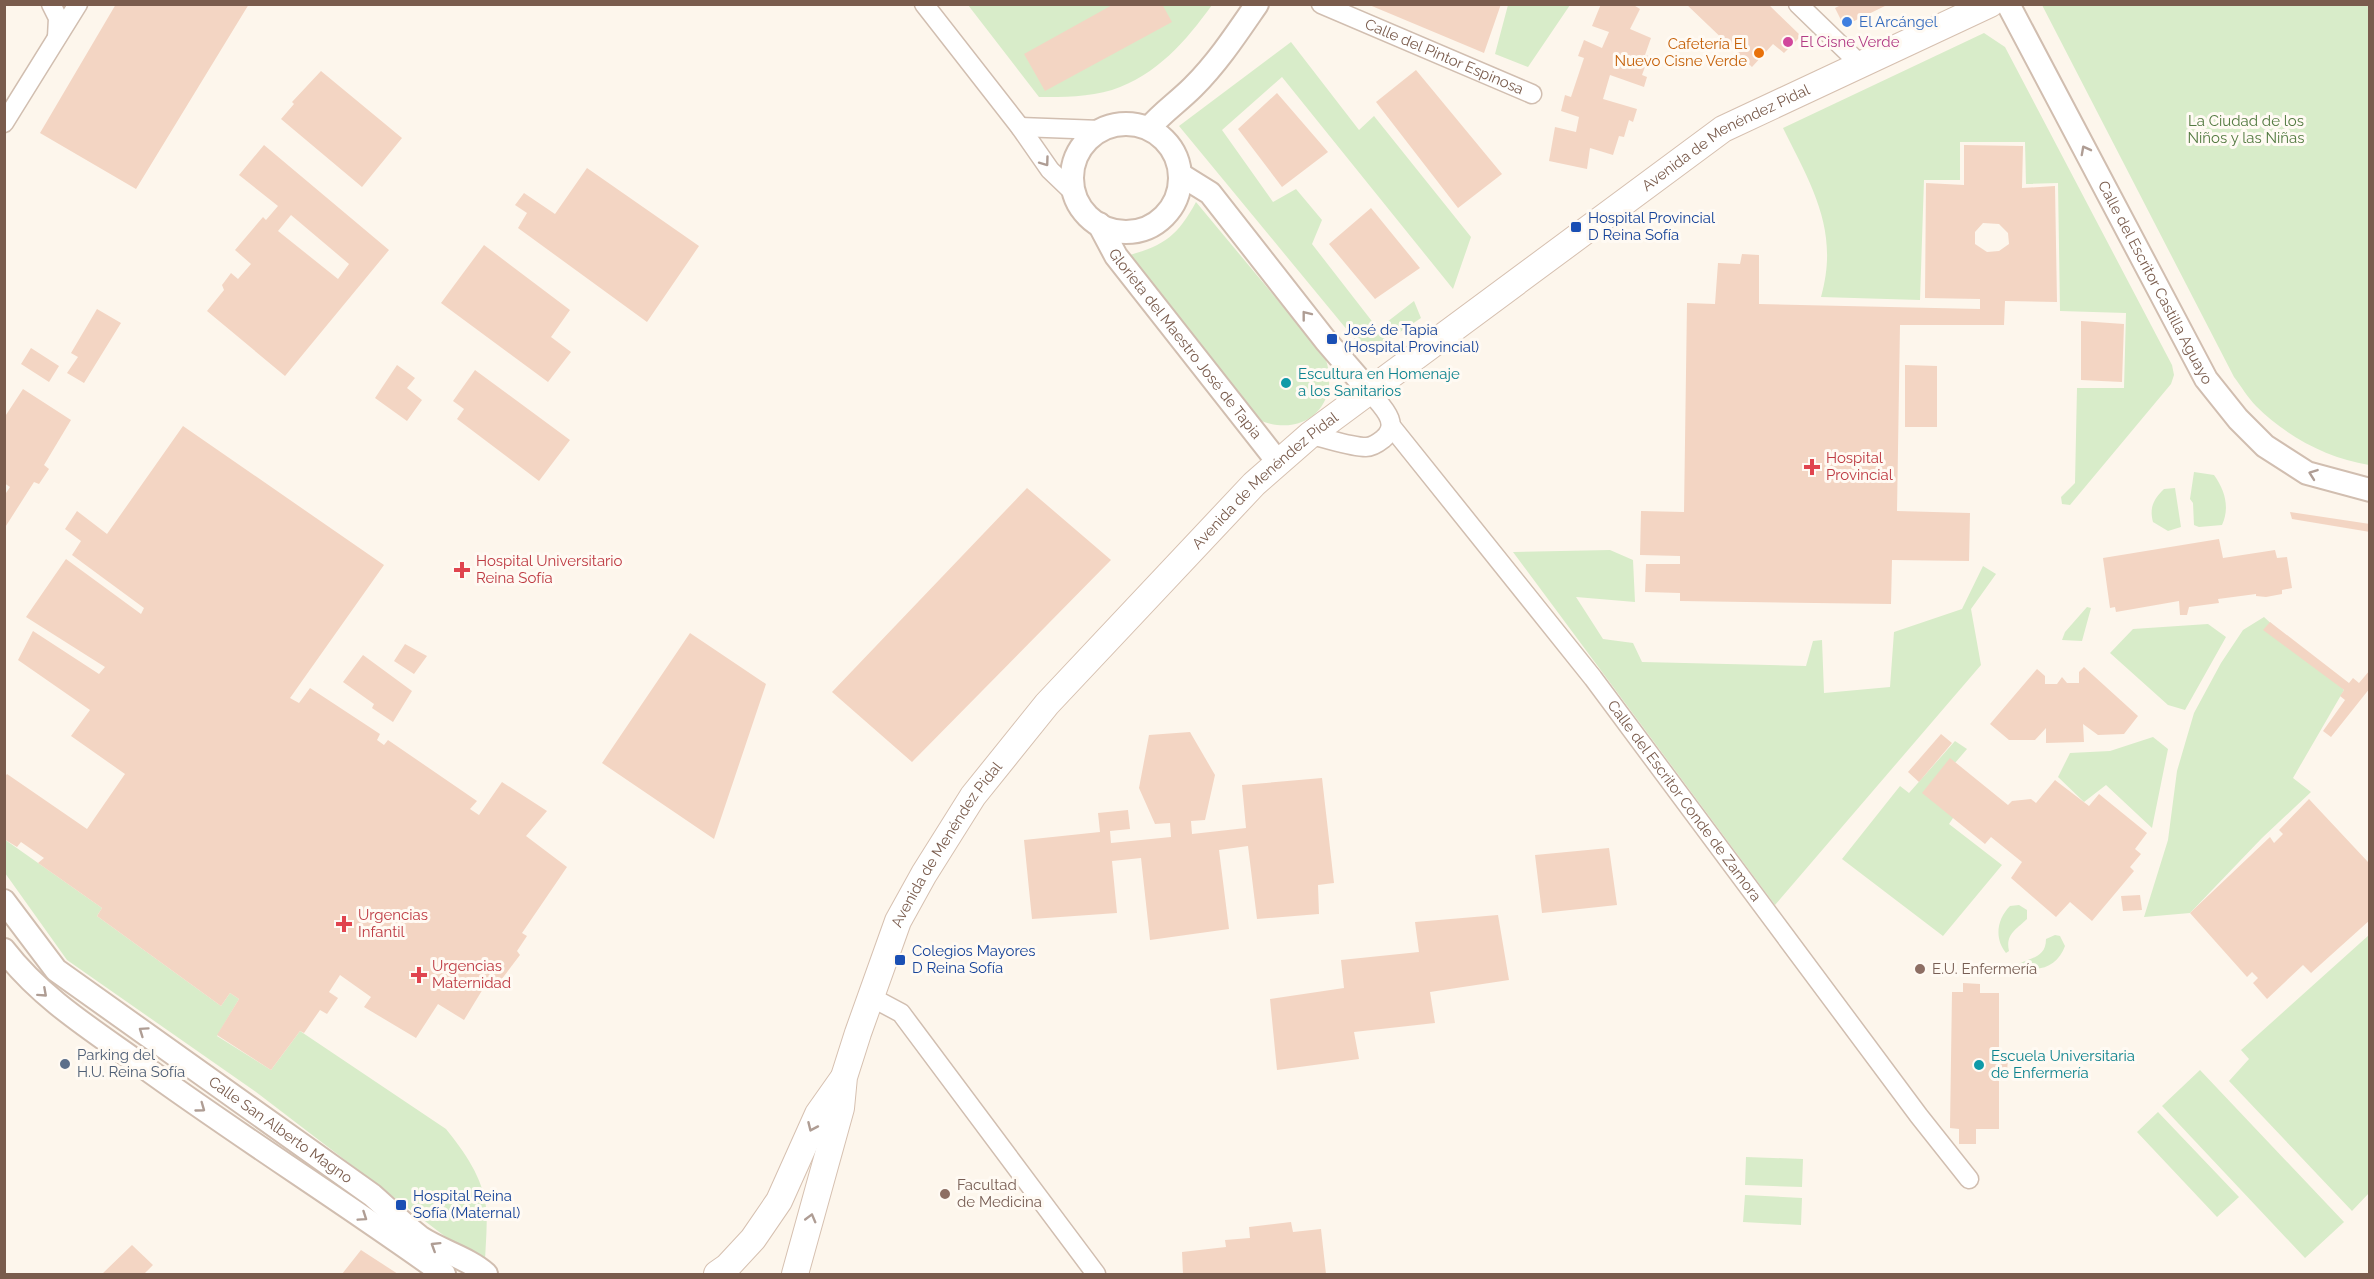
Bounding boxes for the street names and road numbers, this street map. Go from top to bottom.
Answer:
street label: Calle del Pintor Espinosa [1362,15,1526,98]
street label: Avenida de Menéndez Pidal [1638,80,1813,195]
street label: Calle del Escritor Castilla Aguayo [2094,178,2216,388]
street label: Glorieta del Maestro José de Tapia [1105,246,1266,443]
street label: Avenida de Menéndez Pidal [1188,408,1342,553]
street label: Calle del Escritor Conde de Zamora [1604,697,1765,905]
street label: Avenida de Menéndez Pidal [887,757,1006,930]
street label: Calle San Alberto Magno [205,1073,356,1187]

